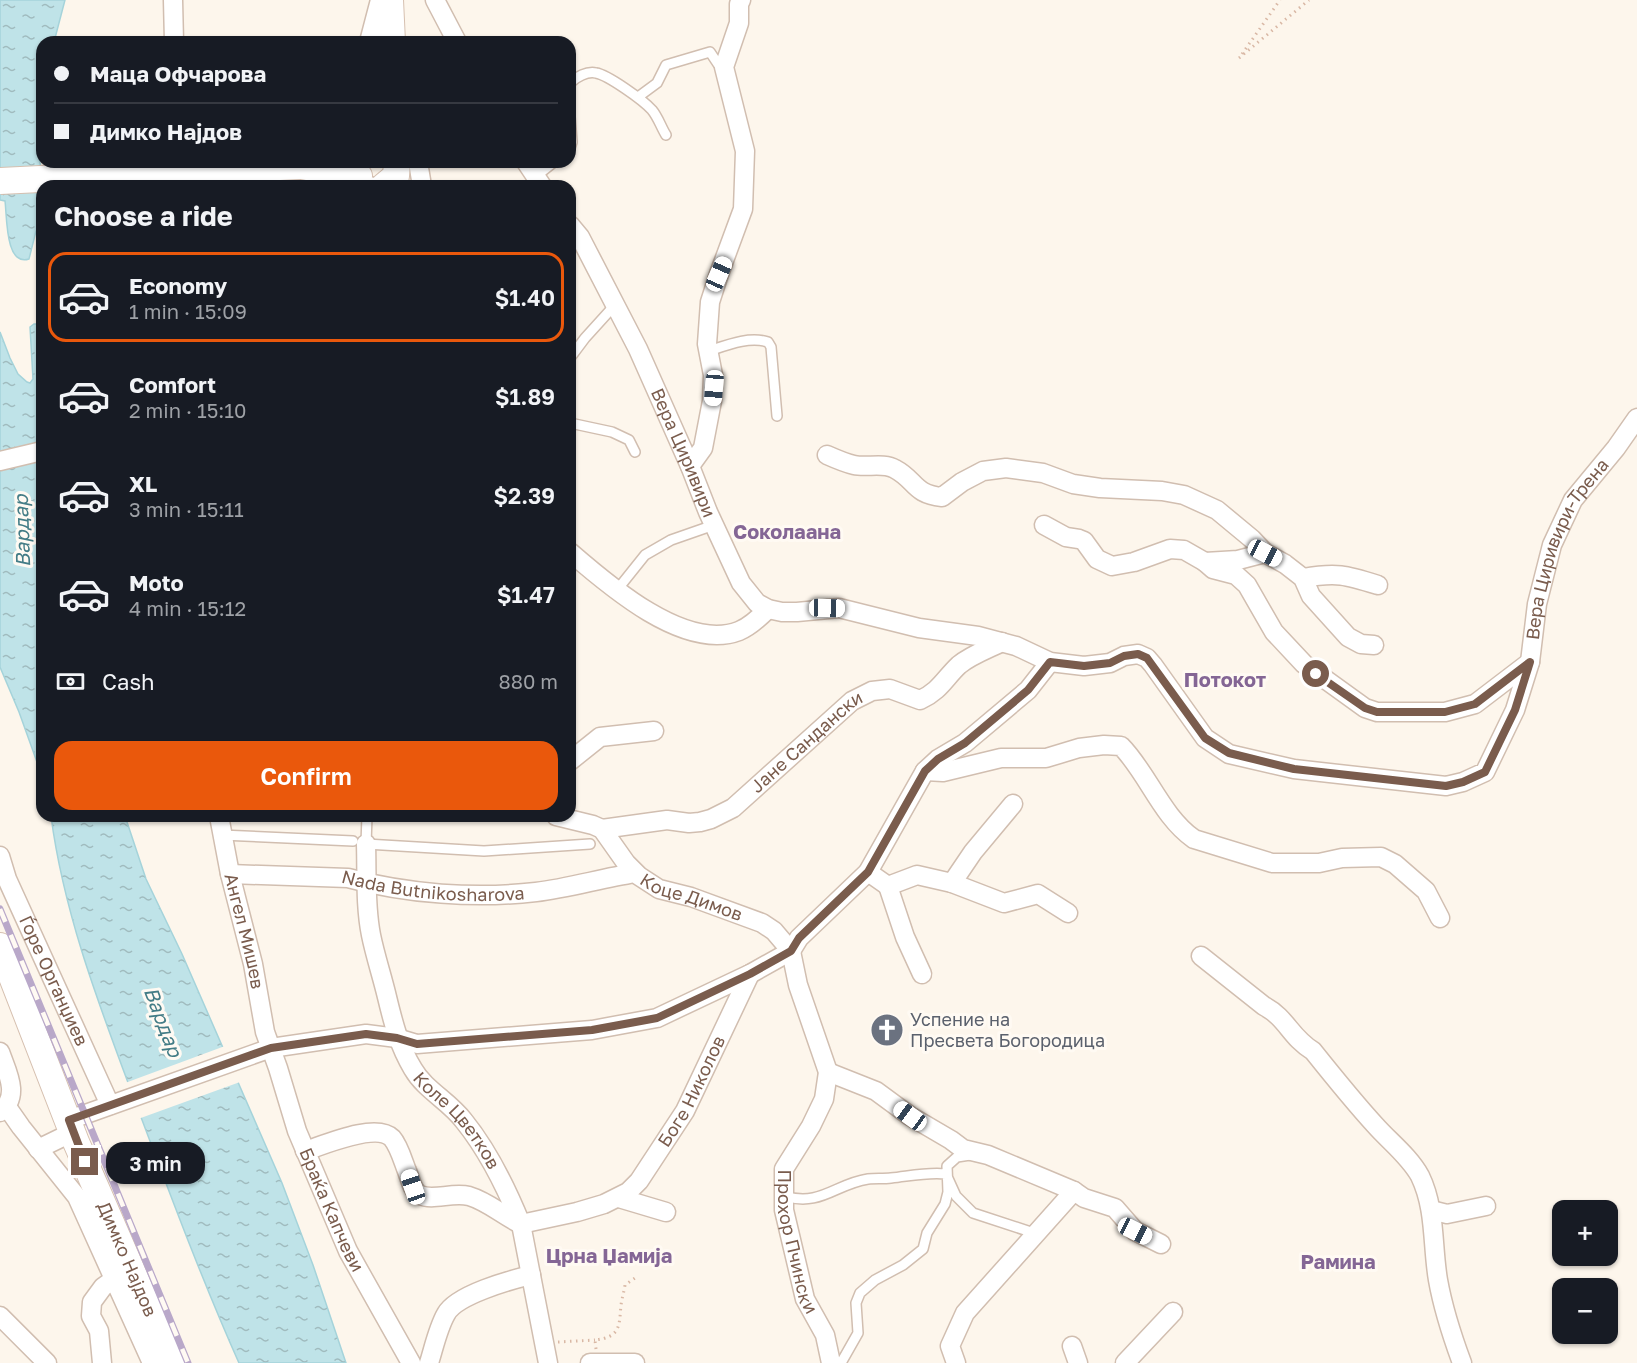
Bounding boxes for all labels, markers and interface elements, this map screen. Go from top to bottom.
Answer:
text: Маца Офчарова [90,60,266,87]
text: Димко Најдов [90,118,242,145]
text: Choose a ride [54,200,233,232]
car [703,254,735,294]
icon: car [57,270,111,324]
text: Economy [129,272,227,299]
text: $1.40 [495,284,555,311]
text: 1 min · 15:09 [129,299,247,323]
icon: car [57,369,111,423]
car [703,369,725,407]
text: Comfort [129,371,216,398]
text: $1.89 [495,383,555,410]
street label: Вера Циривири [647,384,721,520]
text: 2 min · 15:10 [129,398,246,422]
street label: Вера Циривири-Трена [1521,454,1613,641]
icon: car [57,468,111,522]
text: XL [129,470,157,497]
text: $2.39 [493,482,555,509]
water label: Вардар [8,493,34,568]
text: 3 min · 15:11 [129,497,244,521]
district label: Соколаана [733,519,841,543]
car [1245,537,1285,569]
icon: car [57,567,111,621]
text: Moto [129,569,184,596]
text: $1.47 [497,581,555,608]
text: 4 min · 15:12 [129,596,246,620]
car [809,599,845,617]
route start [1302,660,1329,687]
icon: cash [54,665,87,698]
district label: Потокот [1184,667,1266,691]
text: Cash [102,668,155,695]
text: 880 m [499,669,558,693]
street label: Јане Сандански [746,686,866,797]
button: Confirm [54,741,558,810]
street label: Nada Butnikosharova [339,865,525,905]
street label: Коце Димов [636,868,746,925]
street label: Ангел Мишев [220,871,269,990]
street label: Ѓоре Органџиев [15,912,94,1049]
water label: Вардар [140,983,189,1061]
place label: Успение на Пресвета Богородица [910,1008,1105,1051]
church icon: Успение на Пресвета Богородица [869,1012,905,1048]
street label: Боге Николов [653,1032,729,1151]
street label: Коле Цветков [409,1067,505,1172]
car [890,1098,930,1134]
callout: 3 min [106,1141,205,1183]
street label: Браќа Капчеви [295,1144,369,1275]
route end [71,1148,98,1175]
text: 3 min [129,1151,182,1175]
car [399,1167,427,1207]
street label: Прохор Пчински [774,1169,823,1317]
street label: Димко Најдов [93,1198,162,1320]
map controls [1552,1200,1618,1344]
button: + [1552,1200,1618,1266]
car [1115,1215,1155,1247]
district label: Црна Џамија [546,1243,672,1267]
district label: Рамина [1300,1249,1376,1273]
button: − [1552,1278,1618,1344]

